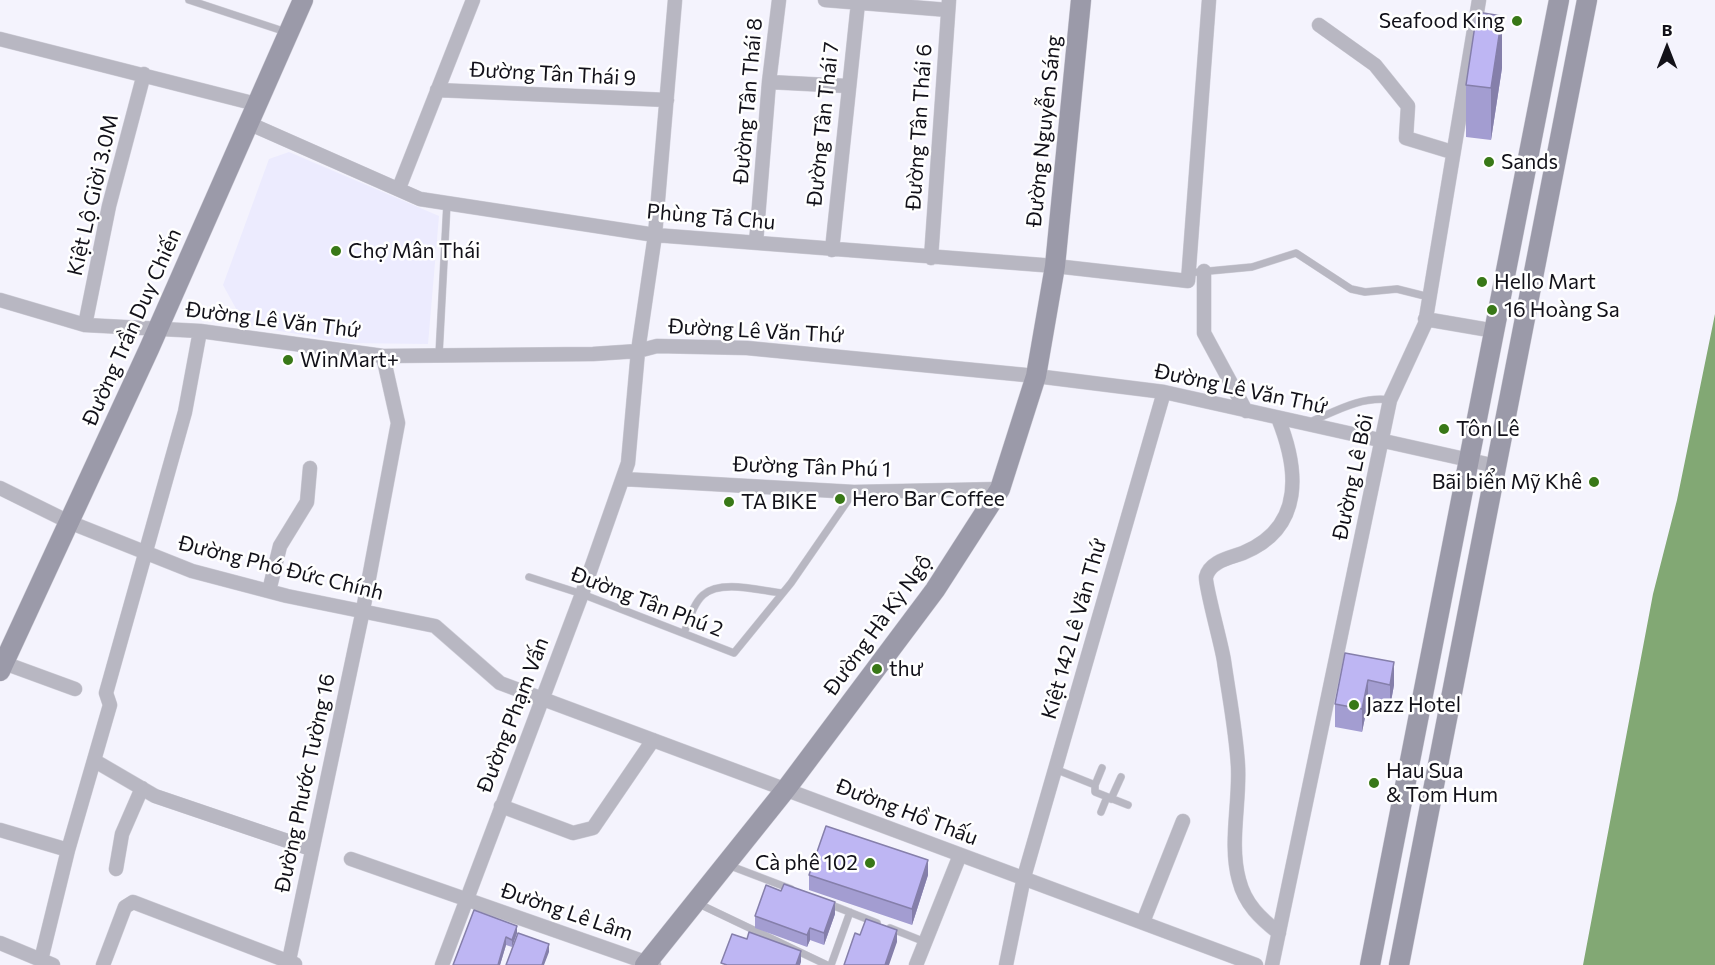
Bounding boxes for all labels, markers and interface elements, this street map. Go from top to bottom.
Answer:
place label: Seafood King [1379,8,1505,34]
marker: Seafood King [1510,14,1524,28]
street label: Đường Tân Thái 8 [728,17,768,185]
north arrow [1637,18,1697,78]
text: B [1662,20,1672,39]
street label: Đường Nguyễn Sáng [1021,34,1067,228]
street label: Đường Tân Thái 7 [802,41,844,207]
street label: Đường Tân Thái 6 [901,43,937,211]
street label: Đường Tân Thái 9 [469,57,637,91]
street label: Kiệt Lộ Giời 3.0M [62,112,124,278]
place label: Sands [1501,149,1558,175]
marker: Sands [1482,155,1496,169]
street label: Phùng Tả Chu [646,199,776,235]
street label: Đường Trần Duy Chiến [77,224,187,430]
place label: Chợ Mân Thái [348,238,480,264]
marker: Chợ Mân Thái [329,244,343,258]
place label: Hello Mart [1494,269,1596,295]
marker: Hello Mart [1475,275,1489,289]
street label: Đường Lê Văn Thứ [184,297,362,343]
place label: 16 Hoàng Sa [1504,297,1620,323]
marker: 16 Hoàng Sa [1485,303,1499,317]
street label: Đường Lê Văn Thứ [668,314,844,348]
place label: WinMart+ [300,347,399,373]
marker: WinMart+ [281,353,295,367]
street label: Đường Lê Văn Thứ [1152,358,1330,420]
street label: Đường Lê Bôi [1327,412,1379,542]
place label: Tôn Lê [1456,416,1520,442]
marker: Tôn Lê [1437,422,1451,436]
street label: Đường Tân Phú 1 [733,452,891,482]
place label: Bãi biển Mỹ Khê [1432,469,1582,495]
marker: Bãi biển Mỹ Khê [1587,475,1601,489]
place label: Hero Bar Coffee [852,486,1005,512]
place label: TA BIKE [741,489,817,515]
marker: Hero Bar Coffee [833,492,847,506]
marker: TA BIKE [722,495,736,509]
street label: Đường Phó Đức Chính [176,530,386,606]
street label: Kiệt 142 Lê Văn Thứ [1036,536,1112,722]
street label: Đường Hà Kỳ Ngộ [818,550,938,700]
street label: Đường Tân Phú 2 [567,561,727,643]
street label: Đường Phạm Vấn [472,634,554,796]
place label: thư [889,656,923,682]
marker: thư [870,662,884,676]
street label: Đường Phước Tường 16 [269,671,341,895]
place label: Jazz Hotel [1366,692,1461,718]
marker: Jazz Hotel [1347,698,1361,712]
place label: Hau Sua & Tom Hum [1386,758,1498,808]
street label: Đường Hồ Thấu [833,773,981,851]
marker: Hau Sua & Tom Hum [1367,776,1381,790]
place label: Cà phê 102 [755,850,858,876]
marker: Cà phê 102 [863,856,877,870]
street label: Đường Lê Lâm [498,878,636,946]

